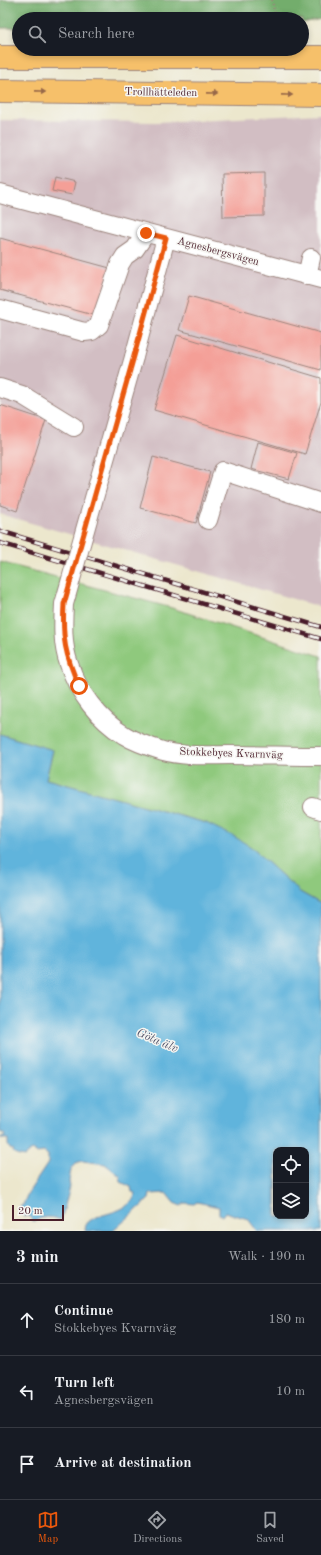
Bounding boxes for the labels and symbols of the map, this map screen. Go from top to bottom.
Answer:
street label: Trollhätteleden [125,87,198,99]
one-way arrow [34,88,46,95]
one-way arrow [206,90,218,97]
one-way arrow [281,91,293,98]
route end [137,224,155,242]
street label: Agnesbergsvägen [176,236,260,268]
route start [70,677,88,695]
street label: Stokkebyes Kvarnväg [179,747,283,761]
water label: Göta älv [135,1026,180,1055]
scale bar [12,1203,64,1222]

